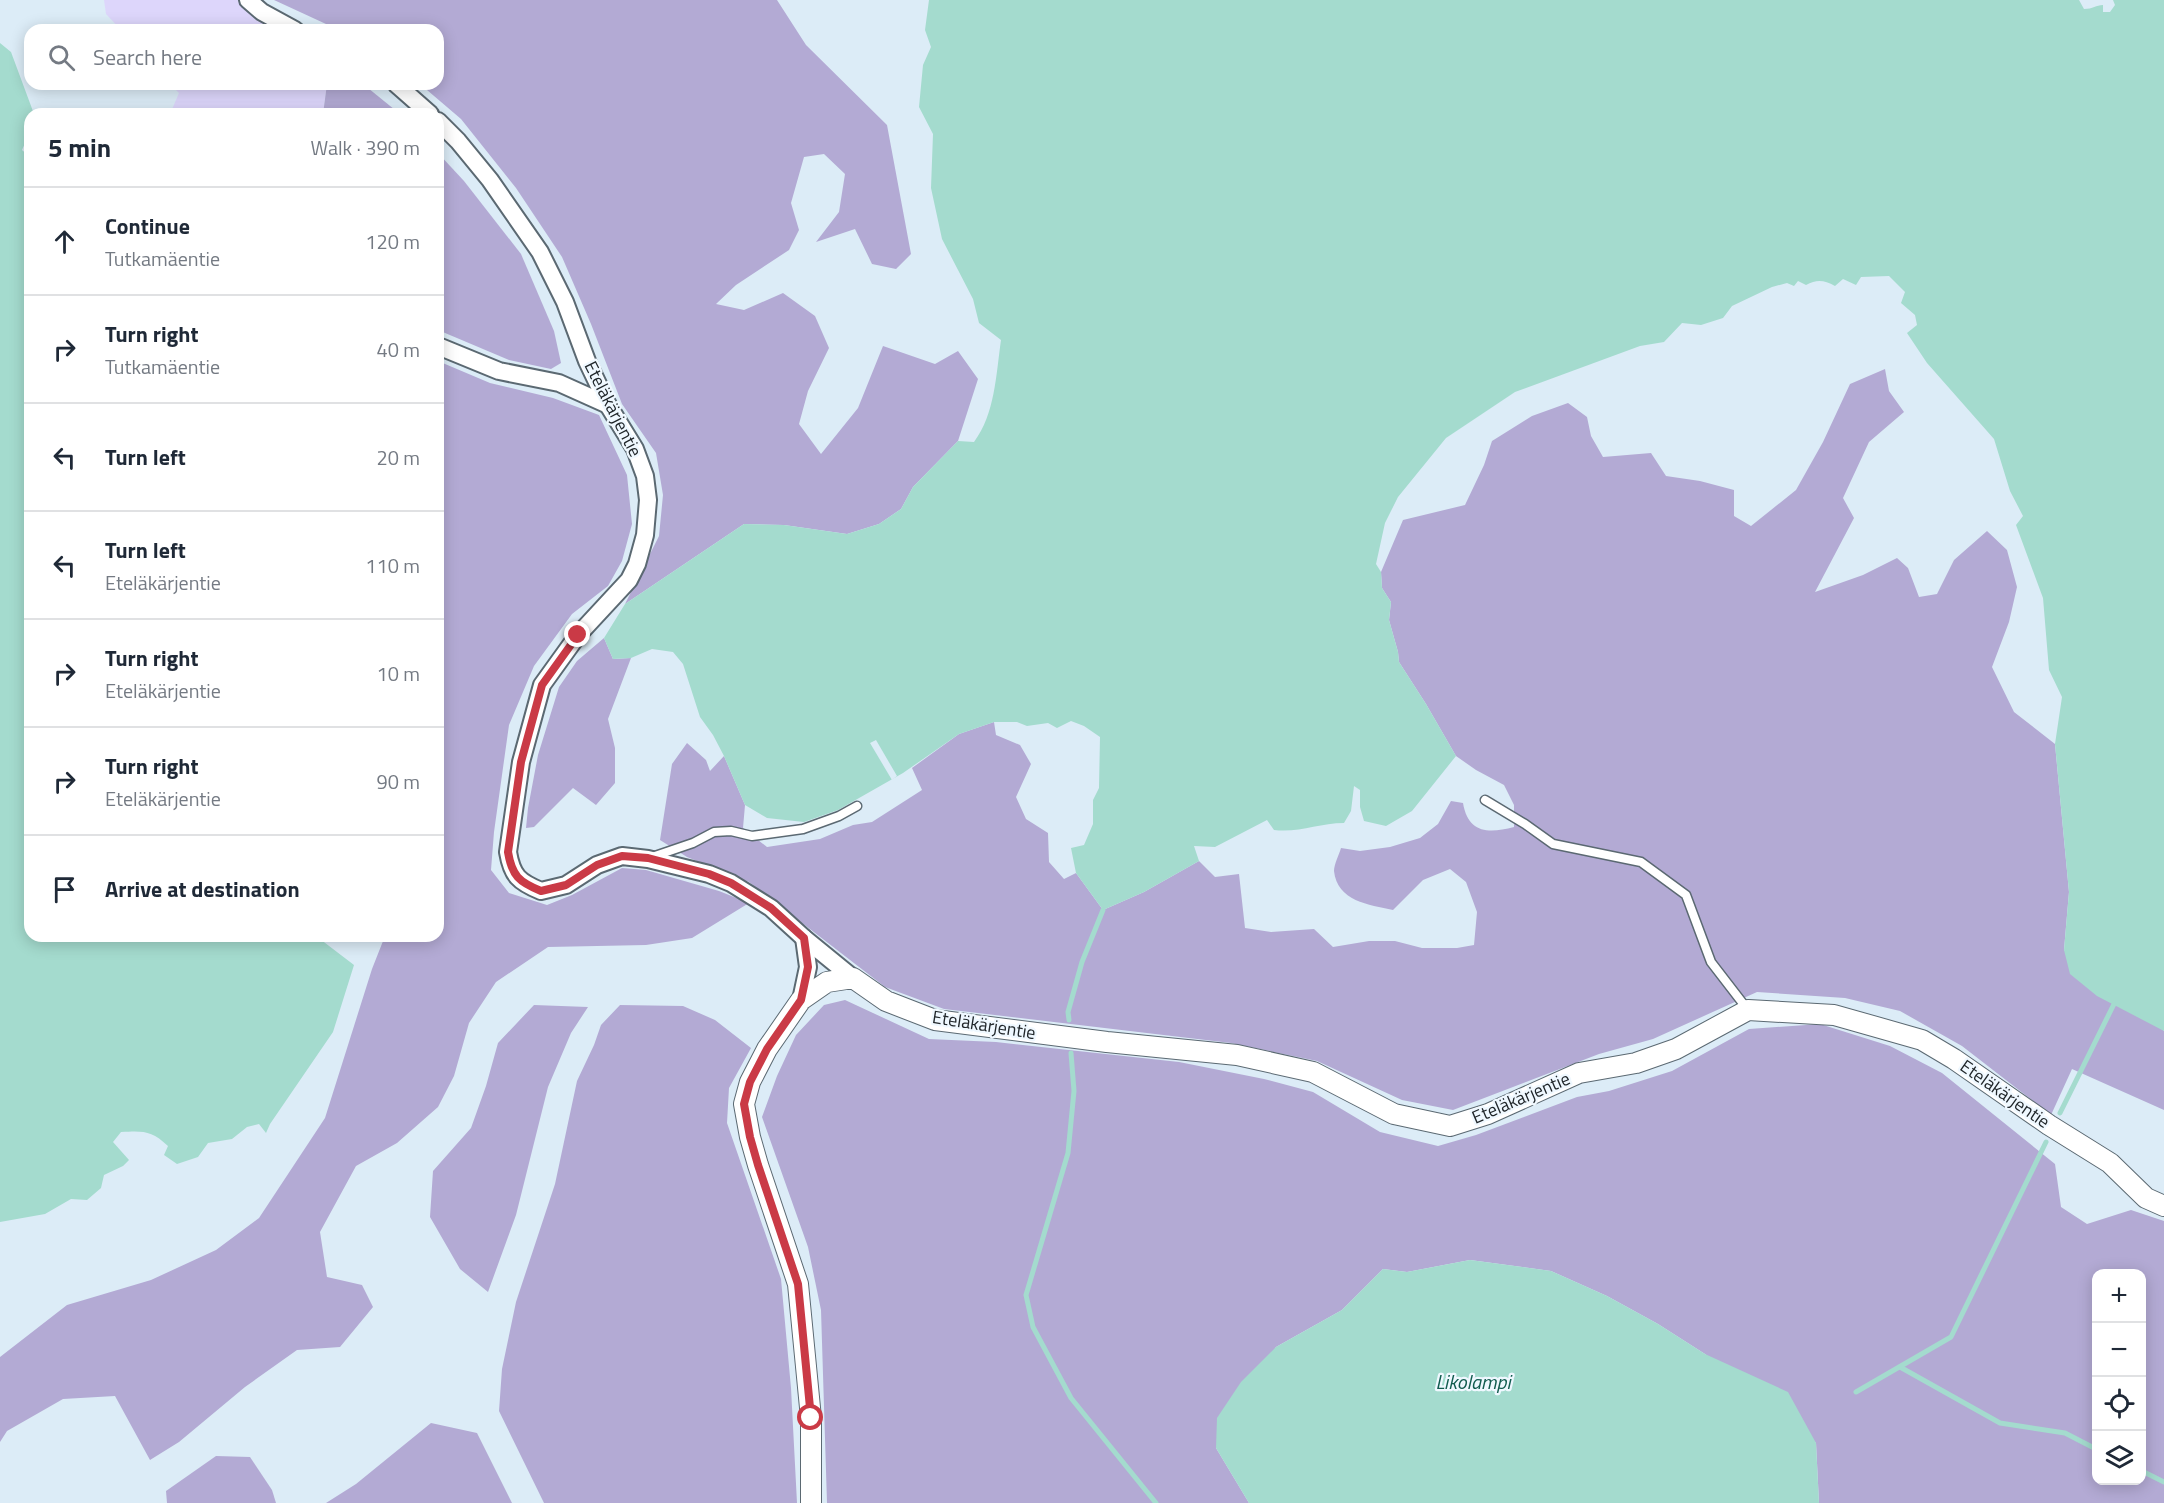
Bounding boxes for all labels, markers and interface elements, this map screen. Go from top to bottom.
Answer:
search box [24,24,444,90]
text: Search here [93,40,202,74]
icon: search [45,41,78,74]
text: 5 min [48,128,111,167]
text: Walk · 390 m [311,132,420,163]
text: Continue [105,209,190,243]
icon: ahead [48,225,81,258]
text: 120 m [365,226,420,257]
text: Tutkamäentie [105,243,220,274]
text: Turn right [105,317,199,351]
icon: right [48,333,81,366]
text: 40 m [376,334,420,365]
text: Tutkamäentie [105,351,220,382]
street label: Eteläkärjentie [578,356,649,461]
text: Turn left [105,440,186,474]
icon: left [48,441,81,474]
text: 20 m [376,442,420,473]
text: Turn left [105,533,186,567]
icon: left [48,549,81,582]
text: 110 m [365,550,420,581]
text: Eteläkärjentie [105,567,221,598]
route end [564,621,590,647]
text: Turn right [105,641,199,675]
icon: right [48,657,81,690]
text: 10 m [376,658,420,689]
text: Eteläkärjentie [105,675,221,706]
text: Turn right [105,749,199,783]
icon: right [48,765,81,798]
text: 90 m [376,766,420,797]
text: Eteläkärjentie [105,783,221,814]
text: Arrive at destination [105,872,300,906]
icon: arrive [48,873,81,906]
street label: Eteläkärjentie [930,1003,1038,1046]
street label: Eteläkärjentie [1955,1053,2056,1135]
street label: Eteläkärjentie [1468,1065,1574,1130]
map controls [2092,1269,2146,1485]
button: + [2092,1269,2146,1323]
button: − [2092,1323,2146,1377]
water label: Likolampi [1435,1366,1513,1397]
button: locate [2092,1377,2146,1431]
route start [797,1404,823,1430]
button: layers [2092,1431,2146,1485]

